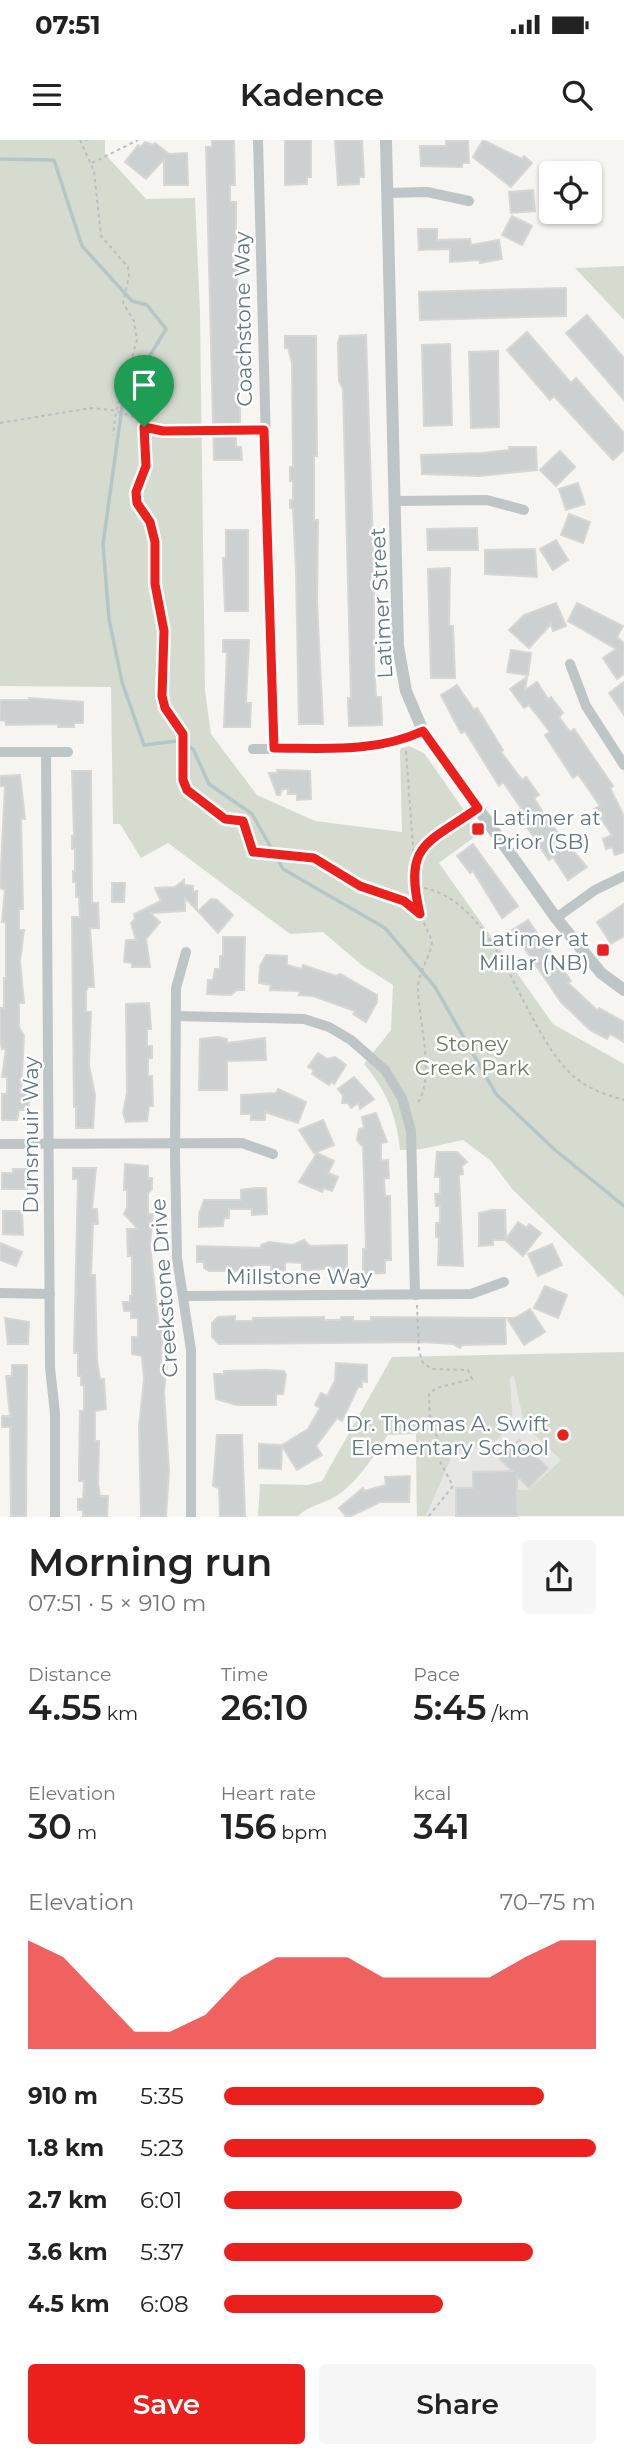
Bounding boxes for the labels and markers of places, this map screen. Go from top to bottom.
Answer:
pin [114,355,174,427]
place label: Latimer at Prior (SB) [492,805,601,854]
marker: Latimer at Prior (SB) [470,821,486,837]
place label: Latimer at Millar (NB) [479,926,589,975]
marker: Latimer at Millar (NB) [595,942,611,958]
place label: Dr. Thomas A. Swift Elementary School [345,1411,549,1460]
marker: Dr. Thomas A. Swift Elementary School [555,1427,571,1443]

